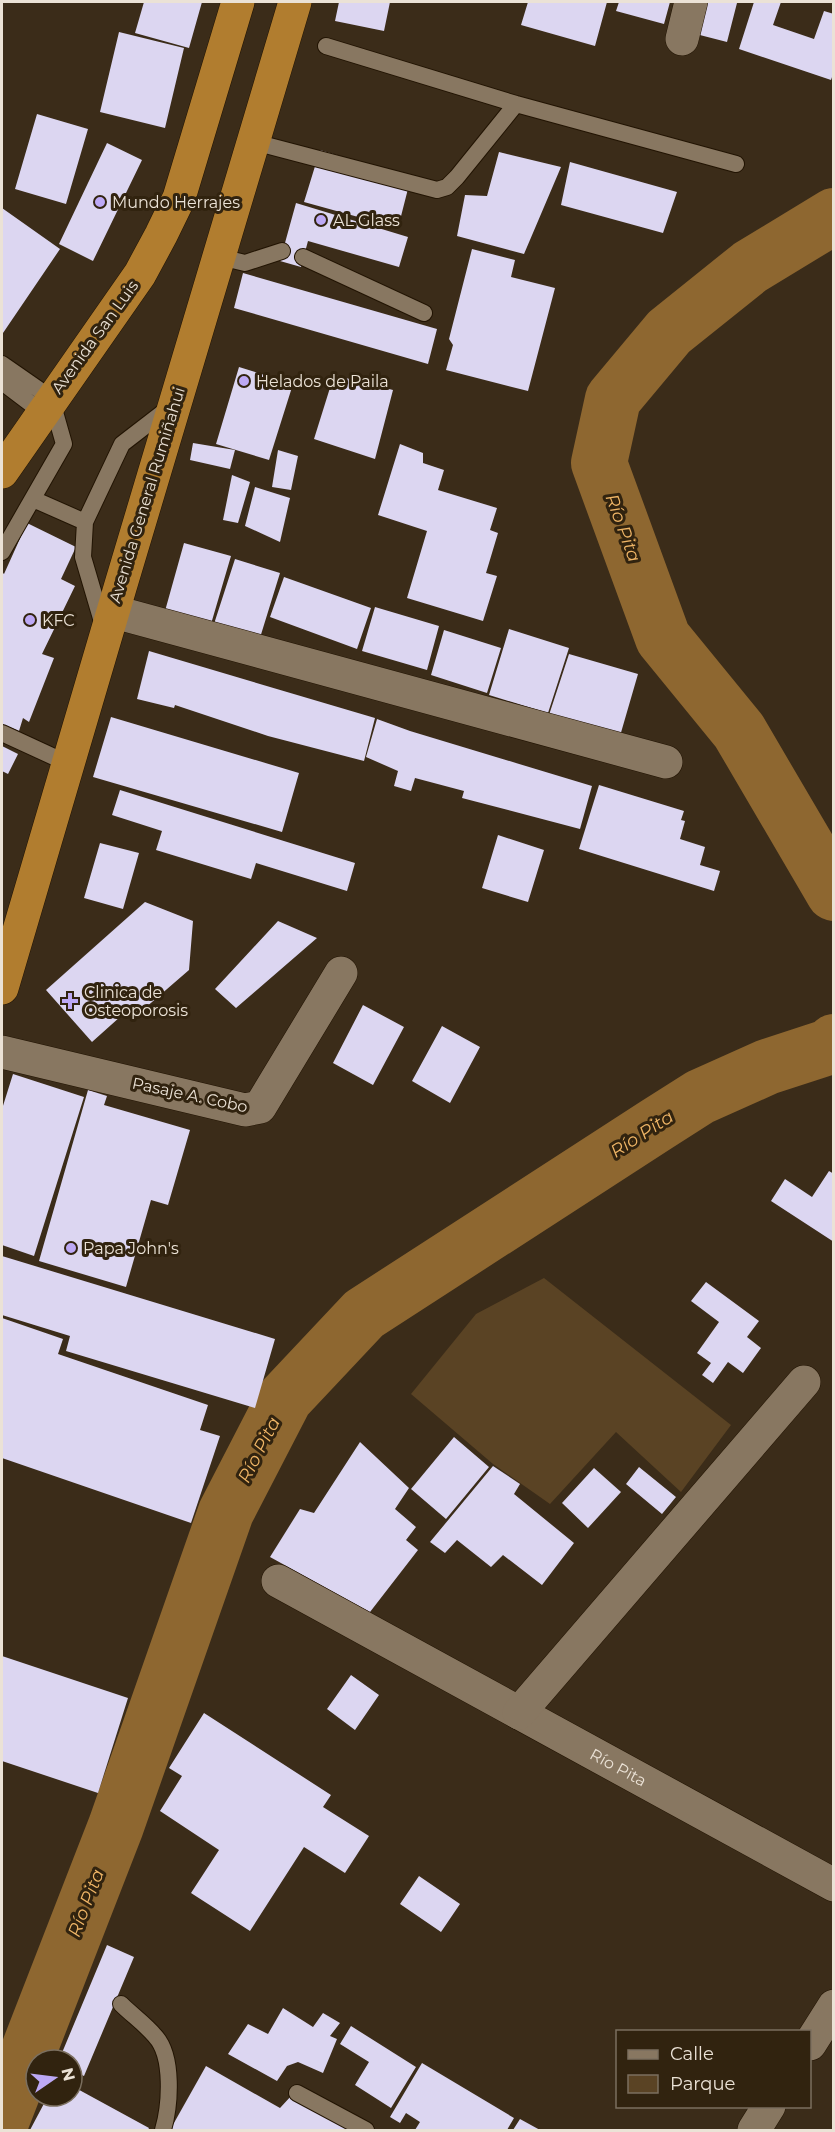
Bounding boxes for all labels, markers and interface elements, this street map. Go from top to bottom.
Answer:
place label: Mundo Herrajes [112,193,240,212]
marker: Mundo Herrajes [93,195,107,209]
place label: AL Glass [333,211,400,230]
marker: AL Glass [314,213,328,227]
street label: Avenida San Luis [48,277,143,397]
place label: Helados de Paila [256,372,389,391]
marker: Helados de Paila [237,374,251,388]
street label: Avenida General Rumiñahui [105,385,189,605]
water label: Río Pita [601,491,645,565]
place label: KFC [42,611,75,630]
marker: KFC [23,613,37,627]
place label: Clinica de Osteoporosis [84,983,188,1020]
marker: Clinica de Osteoporosis [61,992,79,1010]
street label: Pasaje A. Cobo [130,1073,250,1117]
water label: Río Pita [606,1105,678,1163]
place label: Papa John's [83,1239,179,1258]
marker: Papa John's [64,1241,78,1255]
water label: Río Pita [233,1413,285,1487]
street label: Río Pita [587,1744,650,1790]
water label: Río Pita [63,1866,109,1940]
legend [616,2030,811,2108]
text: Calle [670,2043,714,2065]
north arrow [24,2048,84,2108]
text: N [57,2066,79,2083]
text: Parque [670,2073,736,2095]

